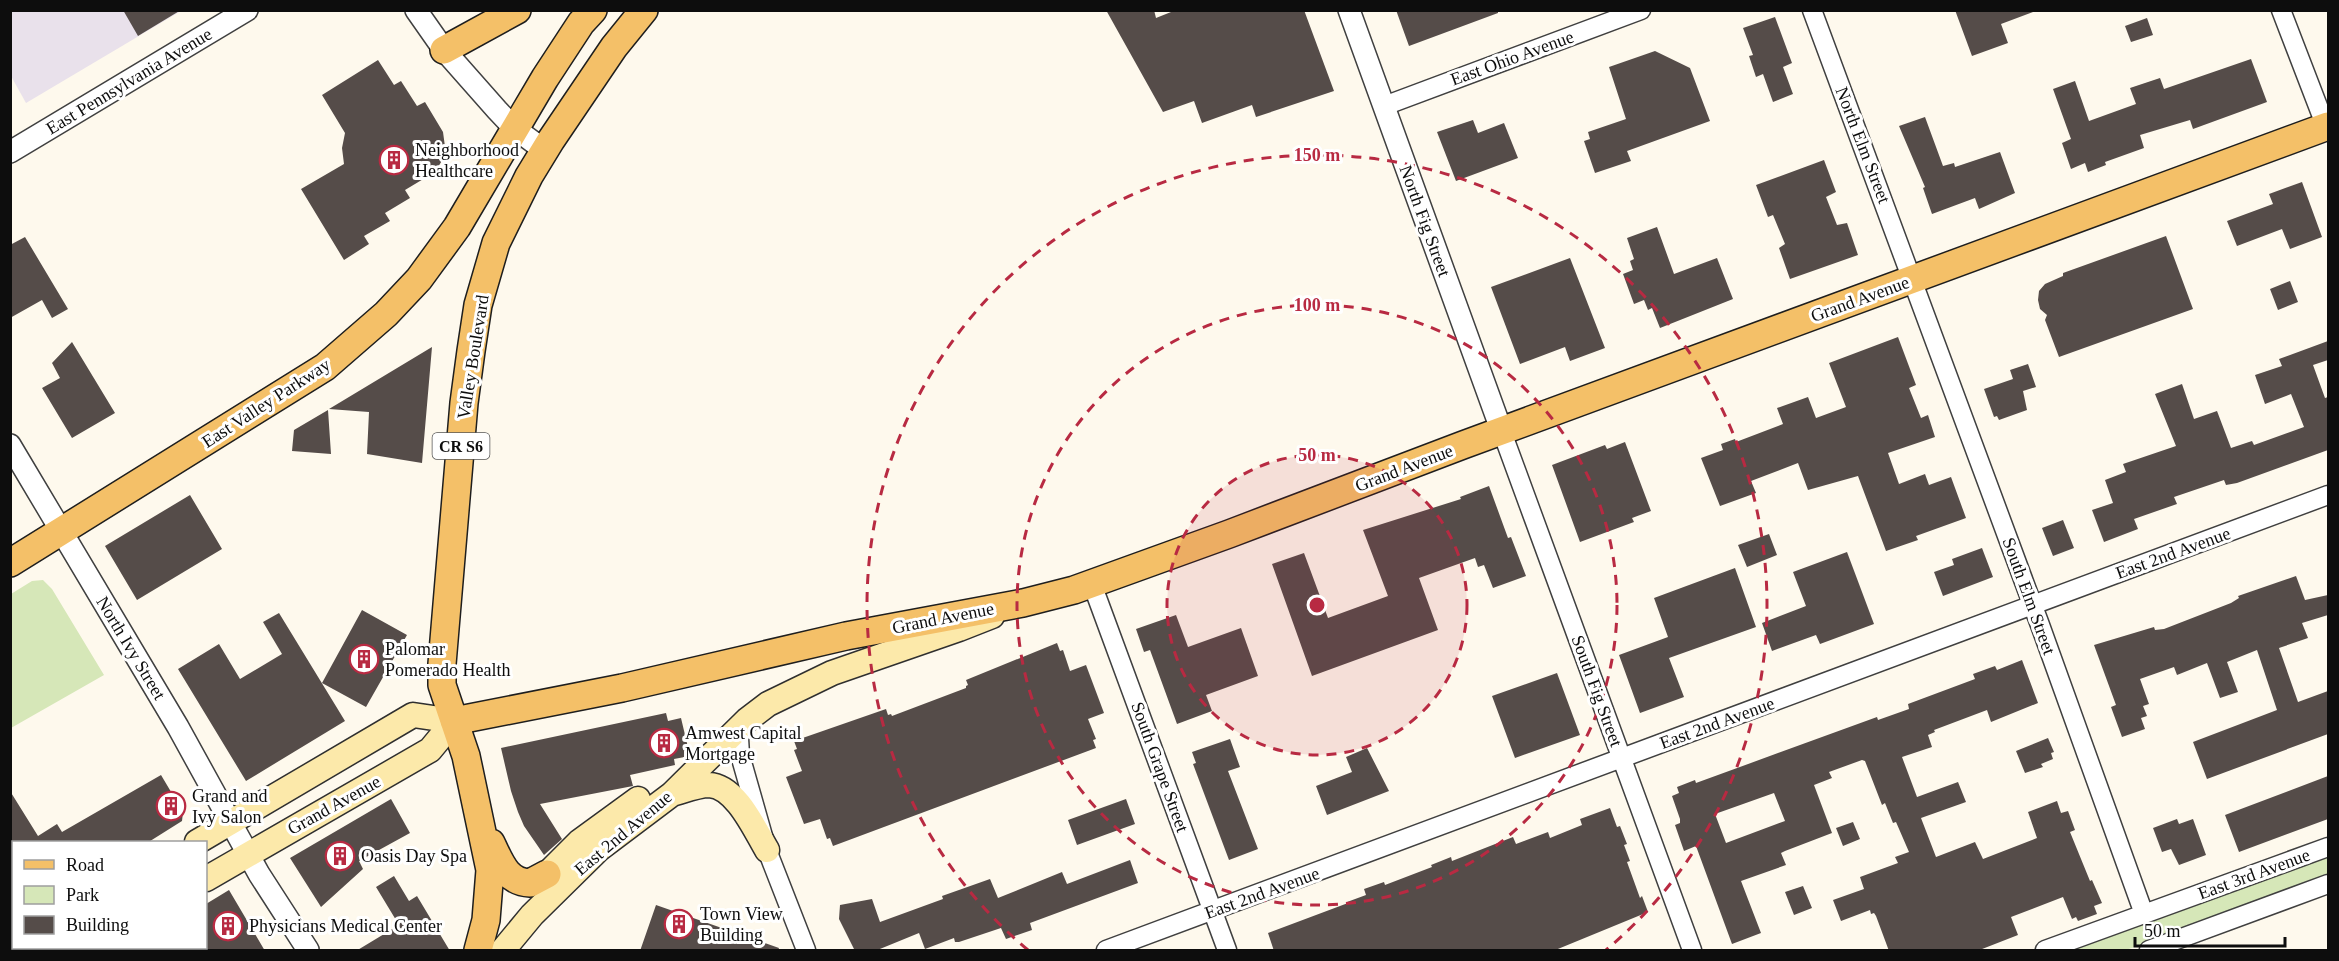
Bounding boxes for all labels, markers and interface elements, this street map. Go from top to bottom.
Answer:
street label: East Pennsylvania Avenue [43,24,215,138]
street label: East Ohio Avenue [1448,26,1576,90]
street label: North Elm Street [1832,84,1894,206]
place label: Neighborhood Healthcare [415,140,519,181]
building icon: Neighborhood Healthcare [378,144,410,176]
text: 150 m [1294,145,1340,165]
street label: North Fig Street [1396,163,1454,279]
street label: Grand Avenue [1808,272,1912,326]
street label: Valley Boulevard [453,293,493,421]
text: 100 m [1294,295,1340,315]
street label: East Valley Parkway [198,354,334,452]
road number: CR S6 [432,433,490,459]
street label: Grand Avenue [1352,440,1456,496]
text: 50 m [1298,445,1336,465]
street label: East 2nd Avenue [2113,523,2233,583]
street label: South Elm Street [1999,535,2059,657]
street label: North Ivy Street [92,593,170,703]
centre of rings [1307,595,1327,615]
street label: Grand Avenue [890,598,996,638]
street label: South Fig Street [1568,633,1626,749]
place label: Palomar Pomerado Health [385,639,510,680]
building icon: Palomar Pomerado Health [348,643,380,675]
street label: East 2nd Avenue [1657,693,1777,753]
street label: South Grape Street [1127,699,1193,835]
place label: Amwest Capital Mortgage [685,723,801,764]
building icon: Amwest Capital Mortgage [648,727,680,759]
street label: Grand Avenue [284,771,384,839]
place label: Grand and Ivy Salon [192,786,267,827]
street label: East 2nd Avenue [570,787,676,879]
building icon: Grand and Ivy Salon [155,790,187,822]
building icon: Oasis Day Spa [324,840,356,872]
legend [12,841,207,949]
street label: East 3rd Avenue [2195,844,2313,904]
place label: Oasis Day Spa [361,846,467,866]
text: Road [66,855,104,875]
street label: East 2nd Avenue [1202,863,1322,923]
text: Park [66,885,99,905]
place label: Town View Building [700,904,783,945]
building icon: Town View Building [663,908,695,940]
building icon: Physicians Medical Center [212,910,244,942]
scale bar [2135,910,2285,948]
text: Building [66,915,129,935]
place label: Physicians Medical Center [249,916,442,936]
text: 50 m [2144,921,2181,941]

